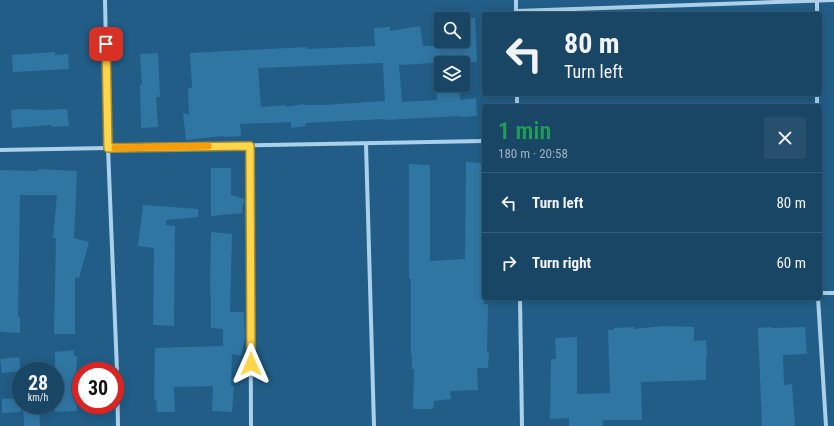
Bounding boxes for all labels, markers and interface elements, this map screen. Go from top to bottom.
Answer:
map controls [434,12,470,92]
button: search [434,12,470,48]
pin [89,27,123,61]
text: 80 m [564,27,620,60]
icon: left [498,28,550,80]
icon: arrive [95,33,117,55]
button: layers [434,56,470,92]
text: Turn left [564,61,623,82]
text: 1 min [498,117,551,145]
button: close [764,117,806,159]
text: 180 m · 20:58 [498,146,568,161]
icon: left [498,192,520,214]
text: Turn left [532,194,583,212]
text: 80 m [776,194,806,212]
icon: right [498,252,520,274]
text: Turn right [532,254,591,272]
text: 60 m [776,254,806,272]
position arrow [230,343,272,385]
speed limit sign: 30 [72,362,124,414]
text: 28 [28,371,48,395]
text: km/h [28,392,48,403]

